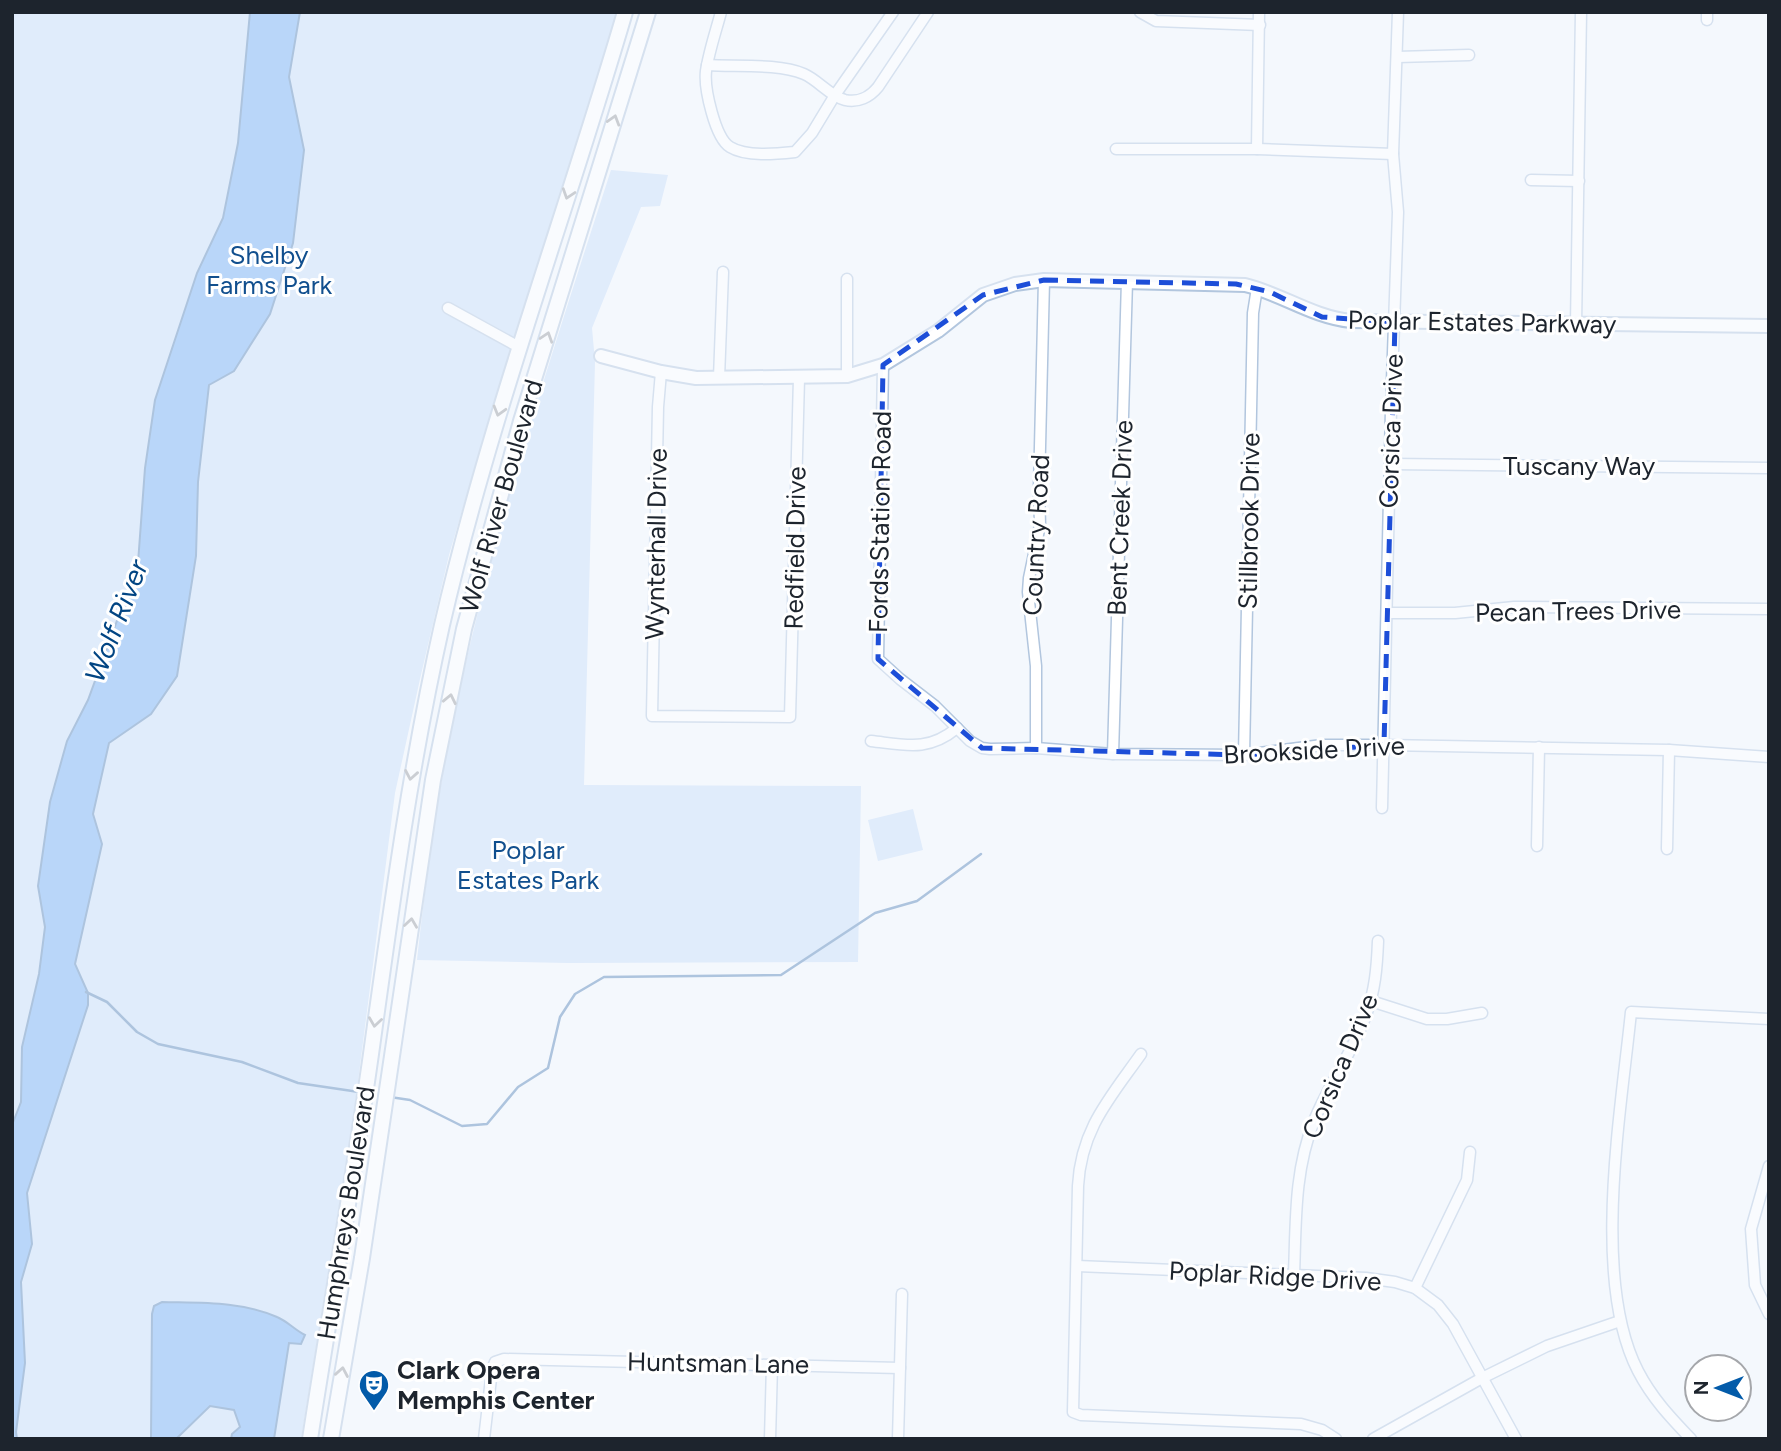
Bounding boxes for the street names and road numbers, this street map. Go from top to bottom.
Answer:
street label: Poplar Estates Parkway [1347,304,1617,340]
street label: Corsica Drive [1372,353,1410,509]
street label: Wolf River Boulevard [452,376,550,616]
street label: Fords Station Road [862,411,898,633]
street label: Bent Creek Drive [1101,420,1139,616]
street label: Stillbrook Drive [1231,432,1267,610]
street label: Wynterhall Drive [638,448,674,640]
street label: Tuscany Way [1503,450,1655,482]
street label: Country Road [1016,454,1056,616]
street label: Redfield Drive [778,466,812,630]
street label: Pecan Trees Drive [1475,593,1681,629]
street label: Brookside Drive [1222,729,1406,771]
street label: Corsica Drive [1295,989,1385,1143]
street label: Humphreys Boulevard [310,1084,382,1342]
street label: Poplar Ridge Drive [1168,1254,1382,1298]
street label: Huntsman Lane [627,1345,809,1381]

